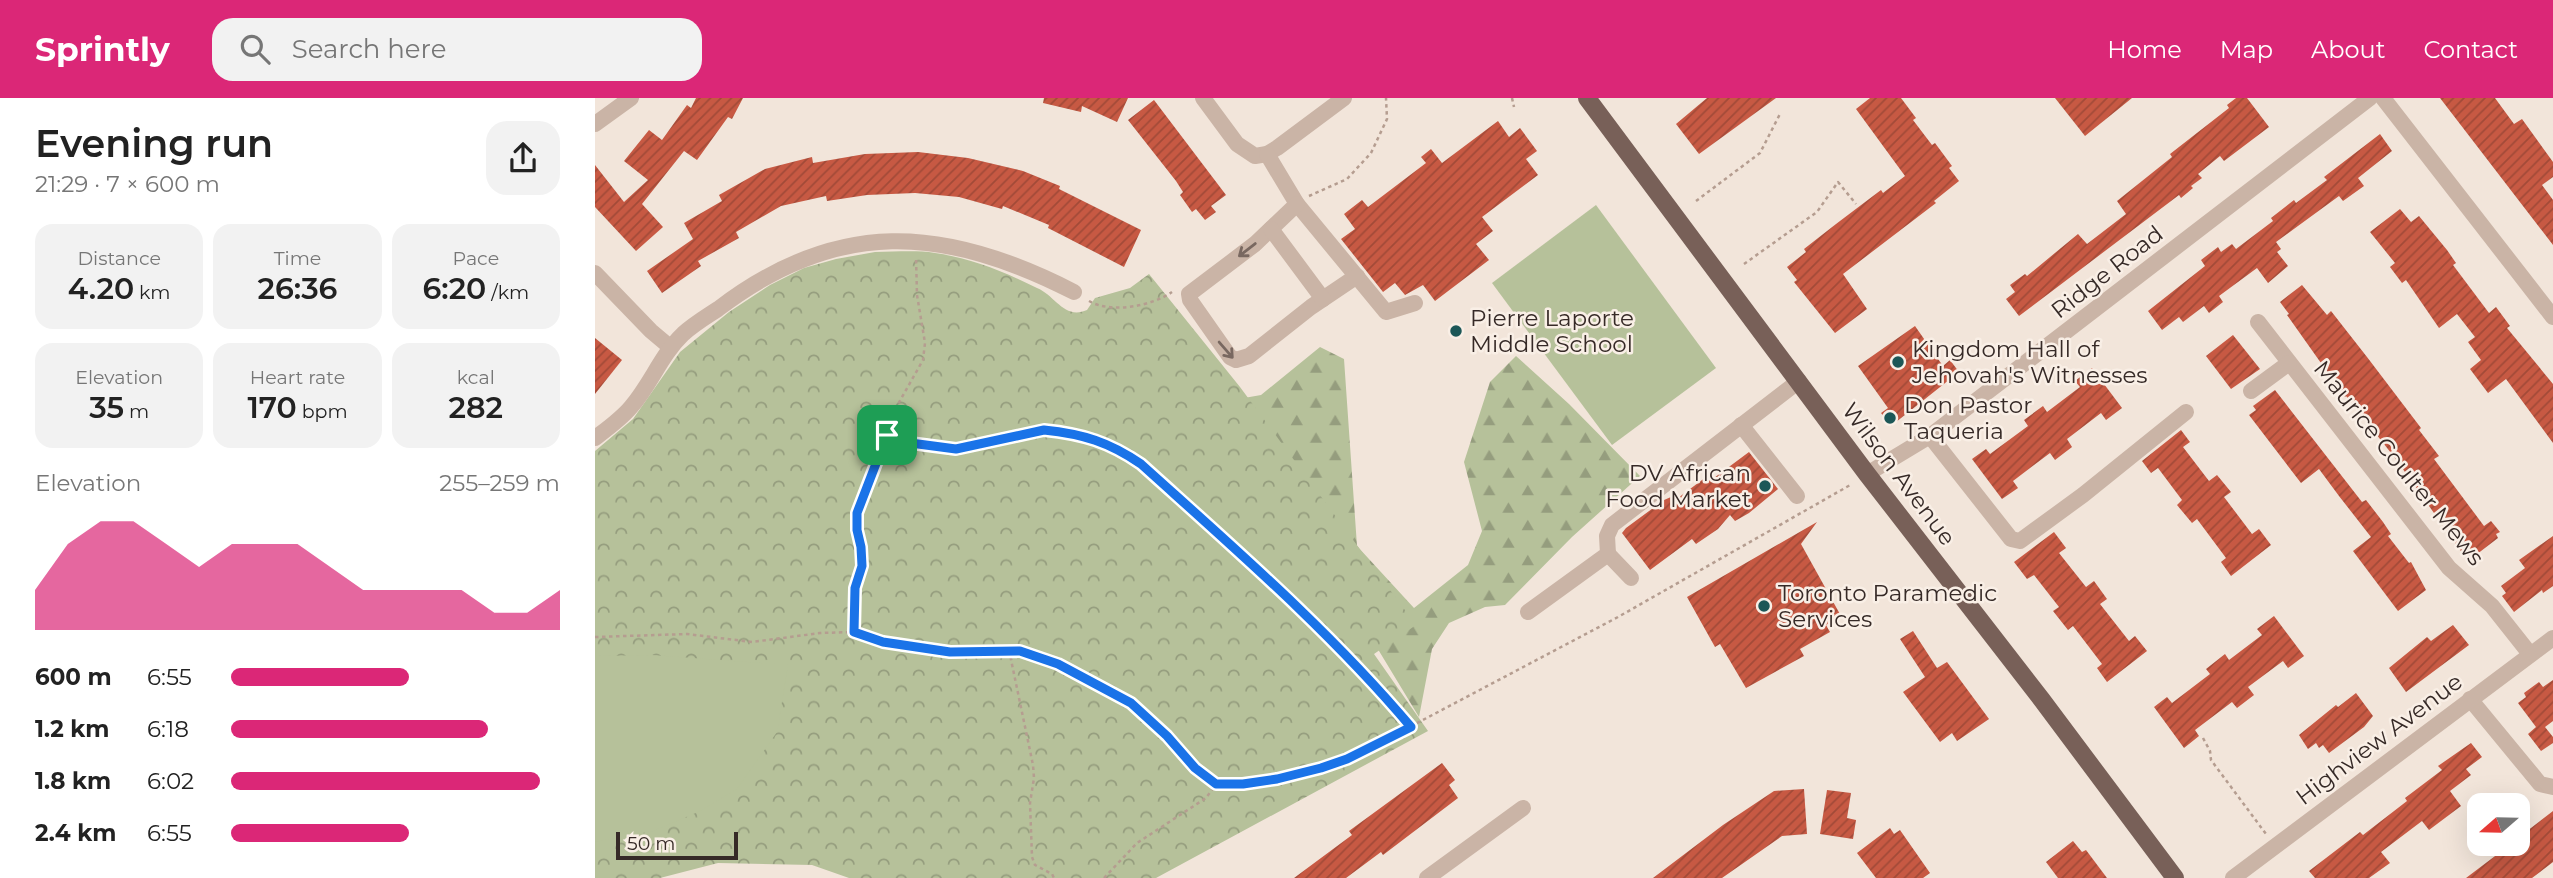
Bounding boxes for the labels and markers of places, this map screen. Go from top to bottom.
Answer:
place label: Pierre Laporte Middle School [1470,304,1634,358]
marker: Pierre Laporte Middle School [1448,323,1464,339]
place label: Kingdom Hall of Jehovah's Witnesses [1911,335,2148,389]
marker: Kingdom Hall of Jehovah's Witnesses [1890,354,1906,370]
place label: Don Pastor Taqueria [1904,391,2033,445]
pin [857,405,917,465]
marker: Don Pastor Taqueria [1882,410,1898,426]
place label: DV African Food Market [1605,459,1751,513]
marker: DV African Food Market [1757,478,1773,494]
place label: Toronto Paramedic Services [1778,579,1997,633]
marker: Toronto Paramedic Services [1756,598,1772,614]

